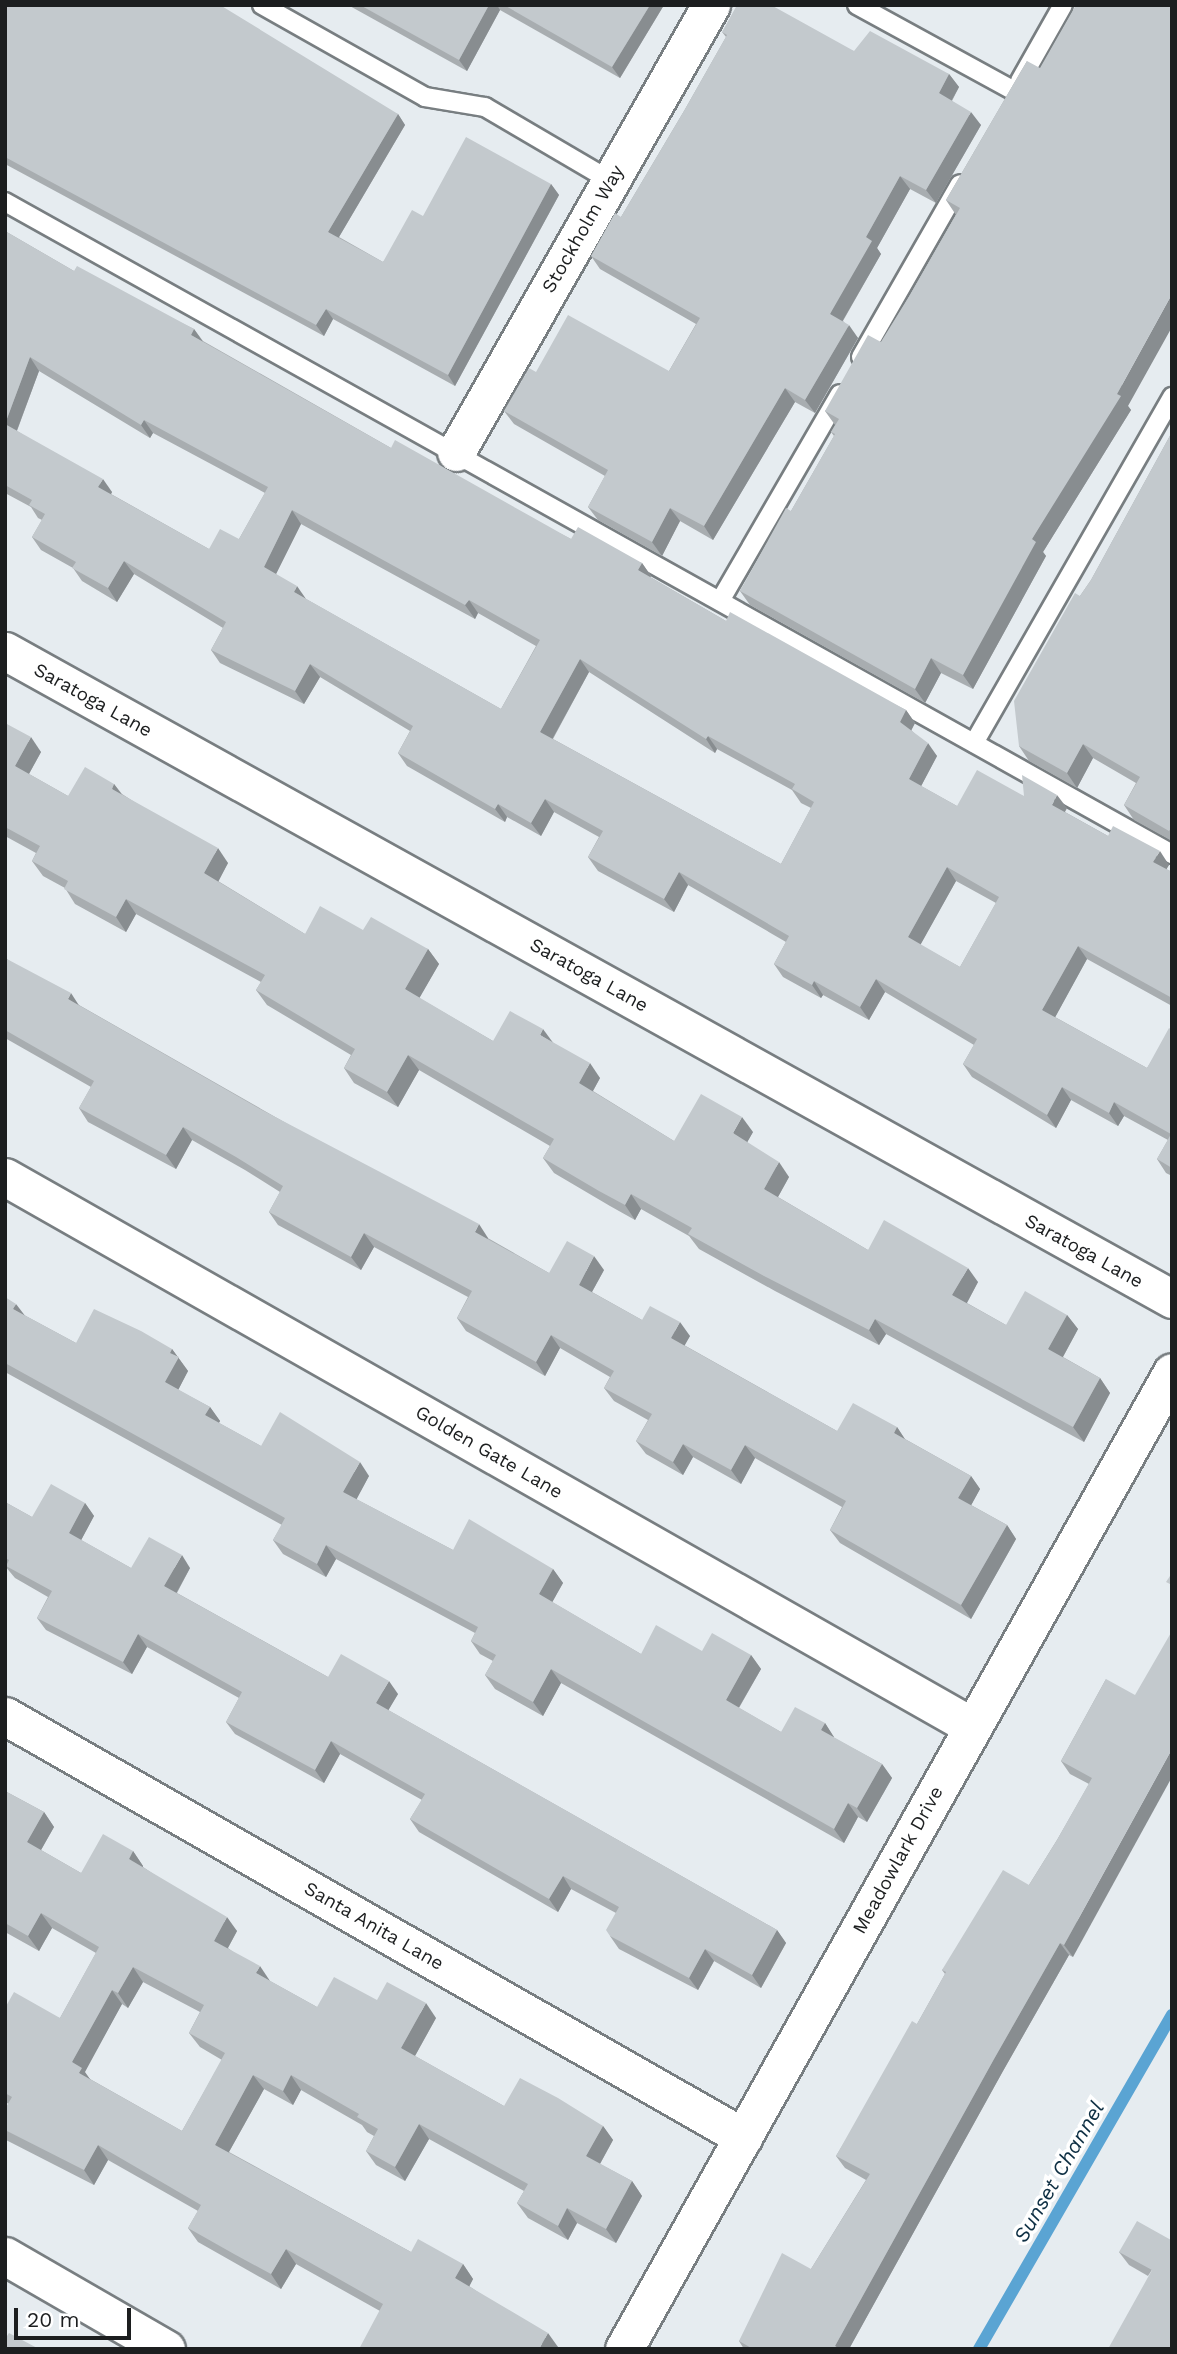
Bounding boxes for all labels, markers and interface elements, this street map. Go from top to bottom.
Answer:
street label: Stockholm Way [537,161,629,297]
street label: Saratoga Lane [30,658,156,742]
street label: Saratoga Lane [526,933,652,1017]
street label: Saratoga Lane [1021,1209,1147,1293]
street label: Golden Gate Lane [411,1401,567,1503]
street label: Meadowlark Drive [848,1782,948,1938]
street label: Santa Anita Lane [299,1876,449,1976]
water label: Sunset Channel [1008,2097,1110,2247]
scale bar [18,2294,135,2338]
text: 20 m [27,2307,79,2332]

